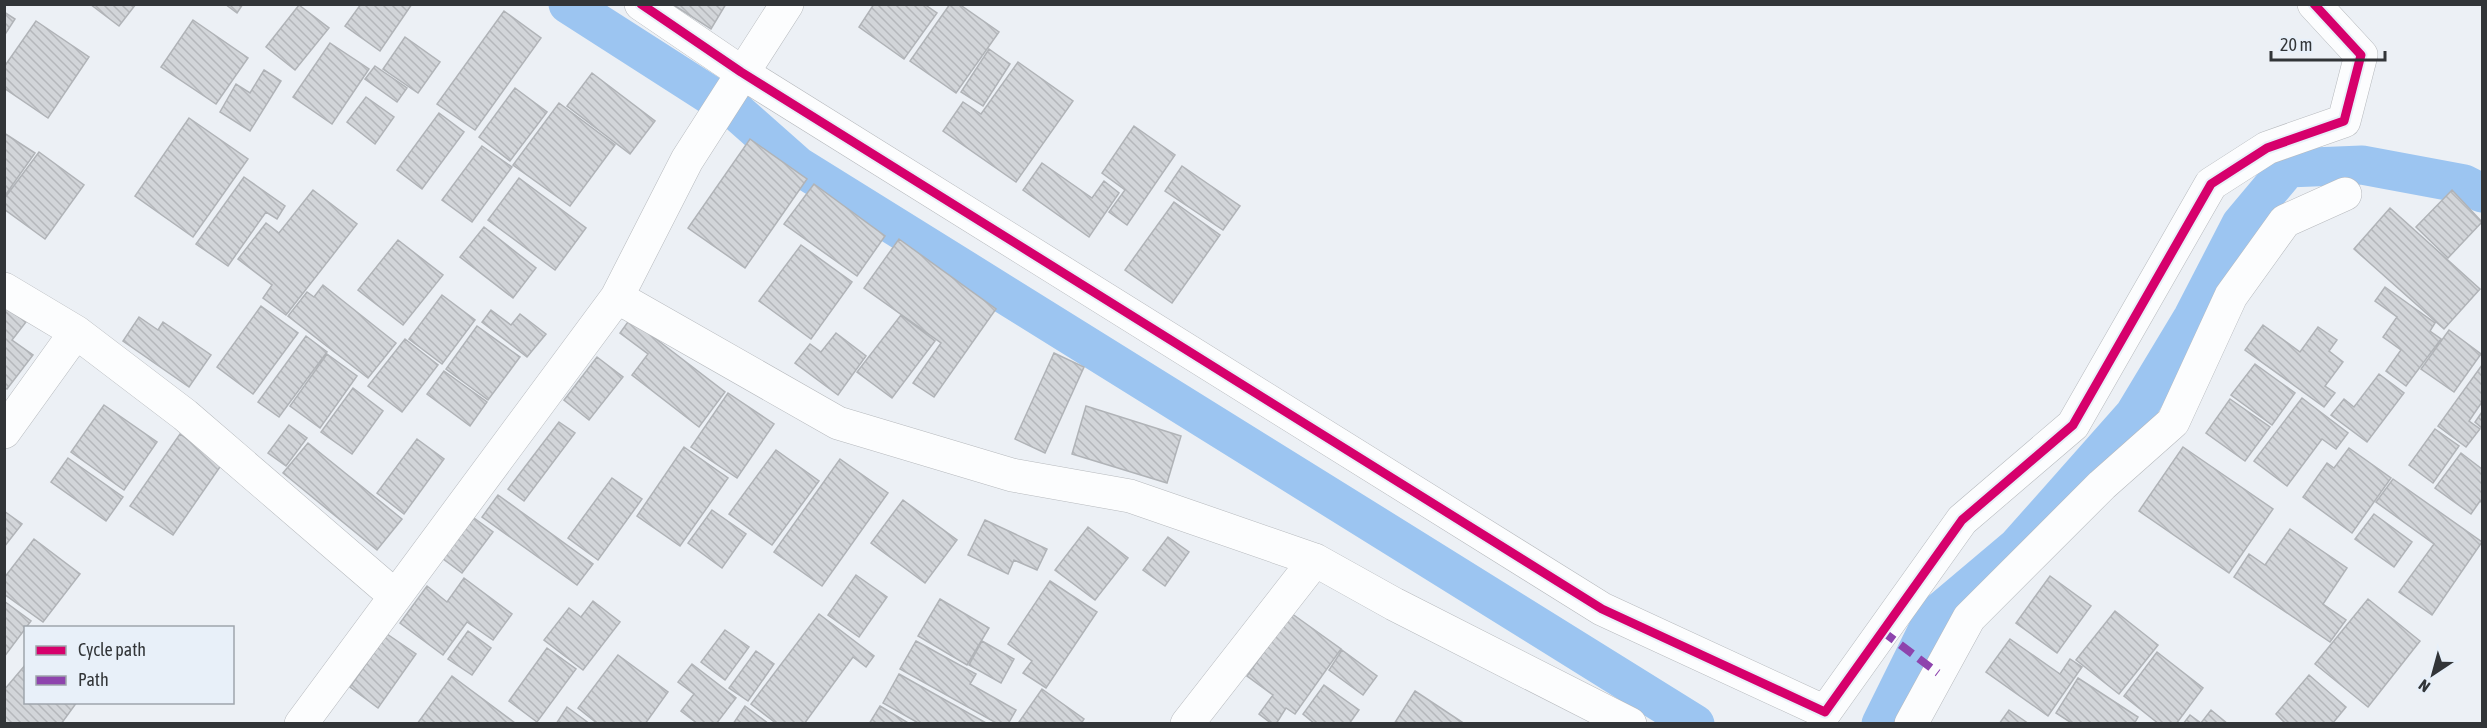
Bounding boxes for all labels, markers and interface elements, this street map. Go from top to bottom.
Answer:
scale bar [2271,24,2385,62]
text: 20 m [2280,34,2312,55]
legend [24,626,234,704]
text: Cycle path [78,639,146,660]
north arrow [2403,644,2463,704]
text: Path [78,669,109,690]
text: N [2415,676,2433,696]

